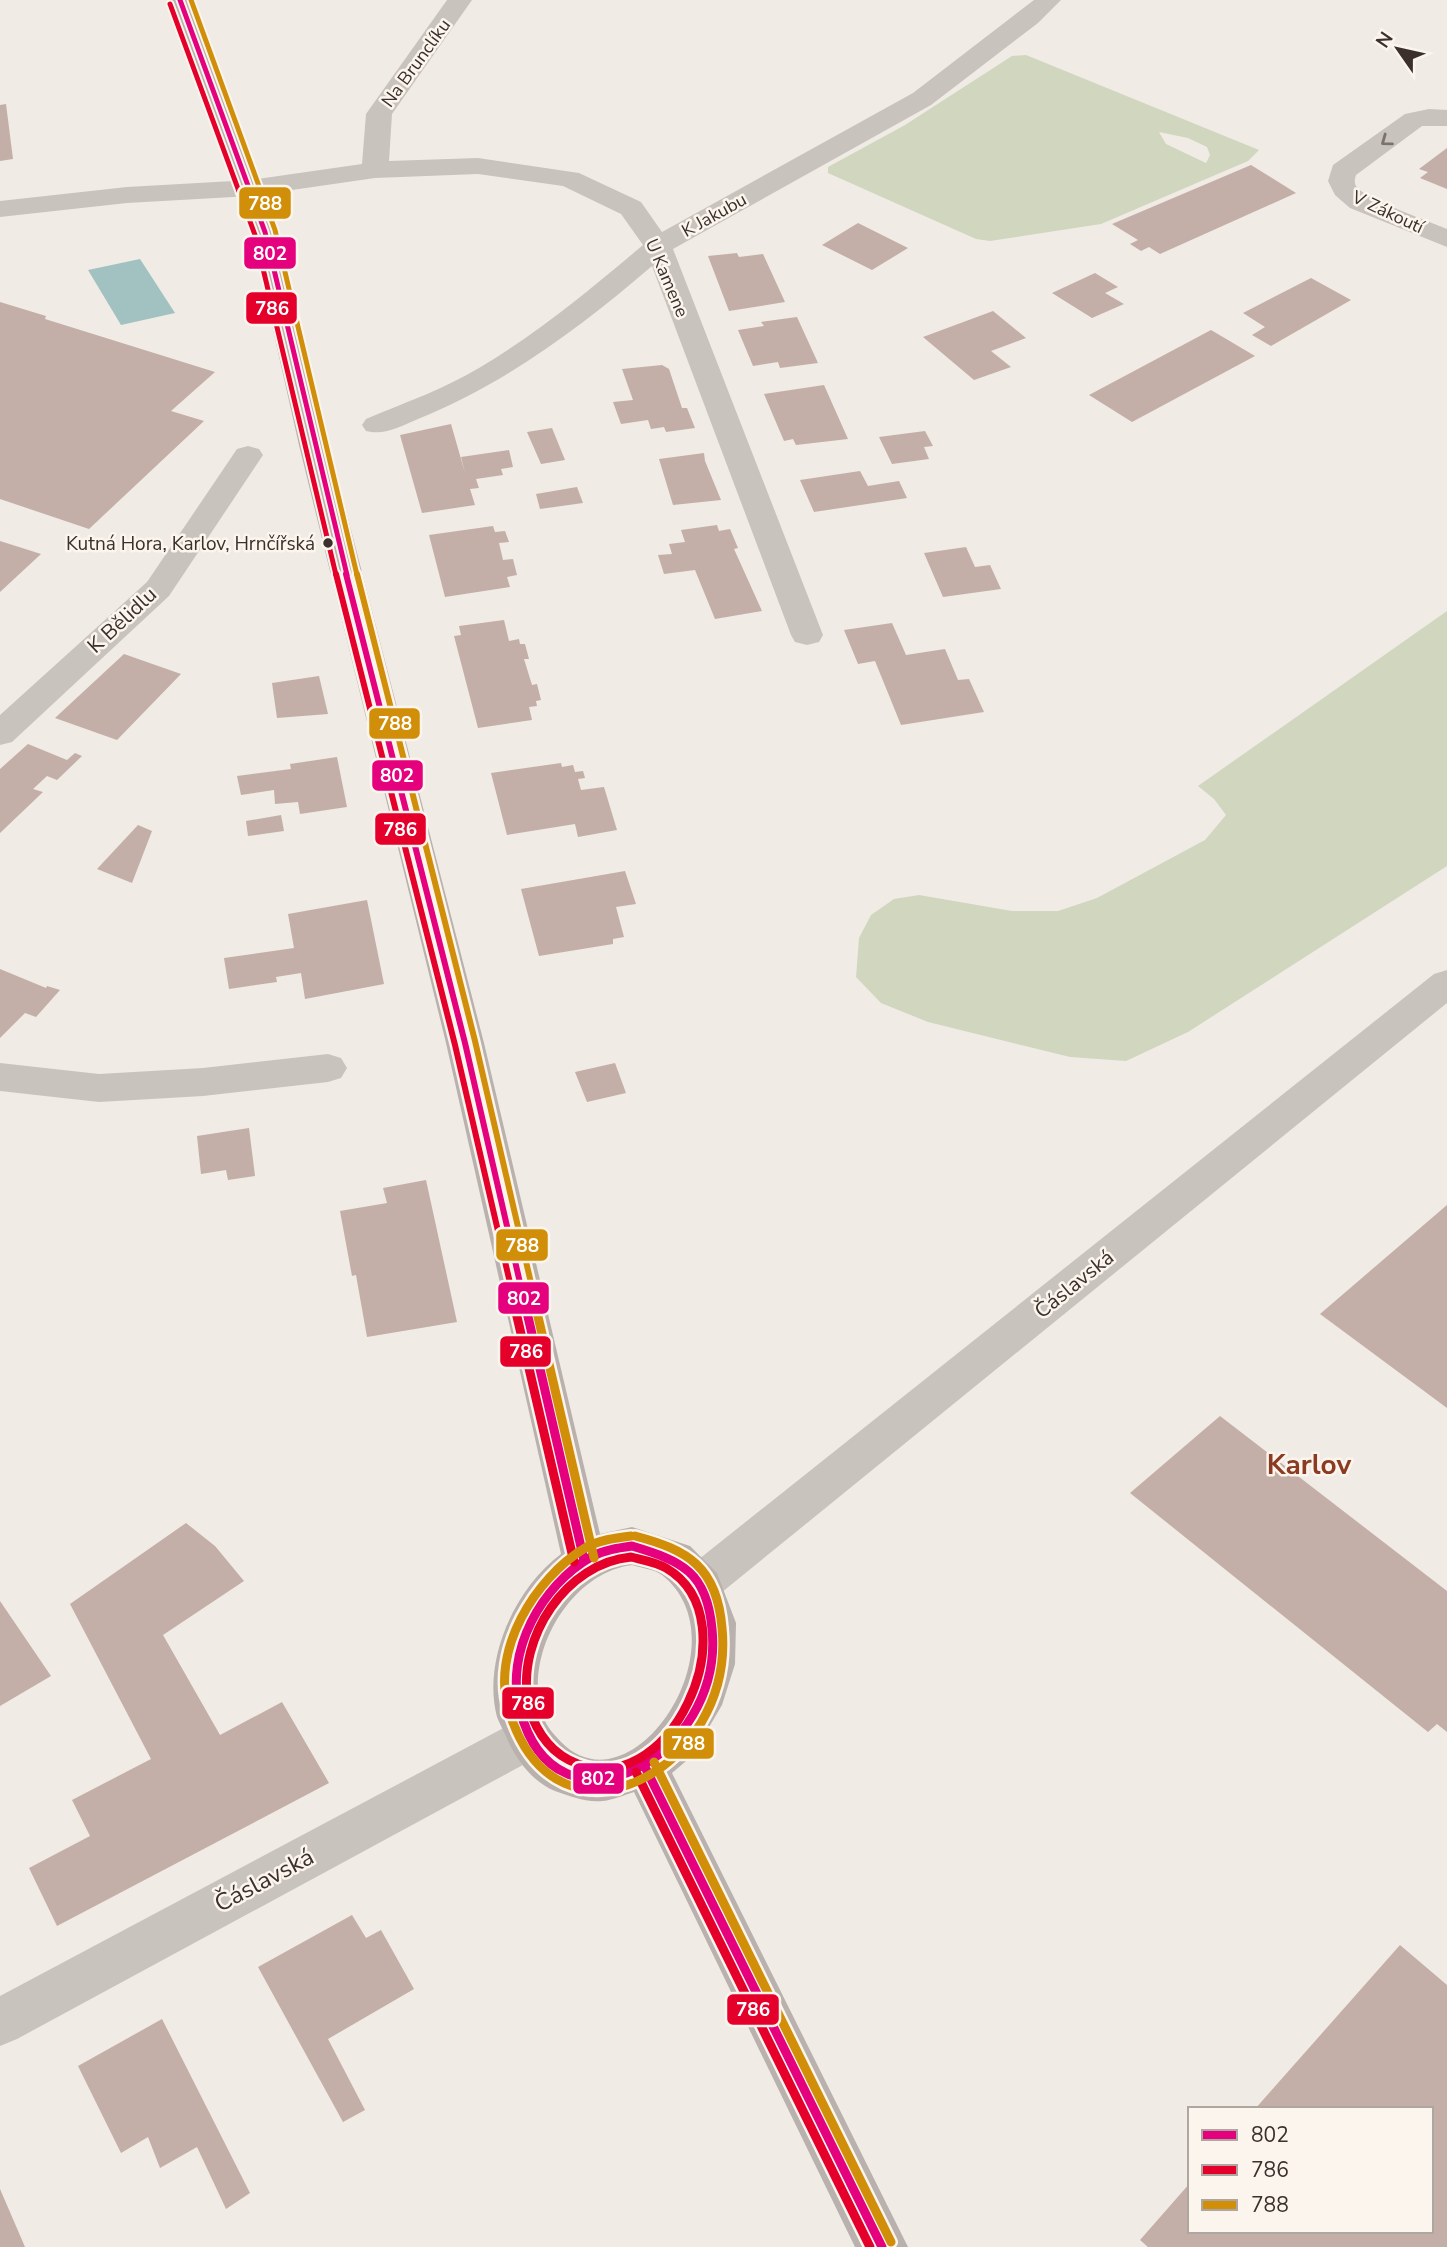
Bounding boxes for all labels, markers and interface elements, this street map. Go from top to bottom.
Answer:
street label: Na Brunclíku [376,14,456,112]
north arrow [1363,14,1433,84]
text: N [1370,27,1399,53]
one-way arrow [1381,133,1394,145]
street label: V Zákoutí [1347,185,1428,239]
line badge: 788 [238,186,292,220]
street label: K Jakubu [677,187,751,243]
text: 788 [248,191,282,217]
street label: U Kamene [640,235,694,321]
line badge: 802 [243,236,297,270]
text: 802 [253,241,287,267]
line badge: 786 [245,291,298,325]
text: 786 [255,296,289,322]
place label: Kutná Hora, Karlov, Hrnčířská [66,531,315,557]
marker: Kutná Hora, Karlov, Hrnčířská [321,536,335,550]
street label: K Bělidlu [81,581,163,659]
line badge: 788 [368,707,421,740]
text: 788 [378,711,412,737]
line badge: 802 [371,759,424,792]
text: 802 [380,763,414,789]
line badge: 786 [374,812,427,846]
text: 786 [383,817,417,843]
line badge: 788 [495,1228,549,1262]
text: 788 [505,1233,539,1259]
street label: Čáslavská [1028,1243,1120,1325]
line badge: 802 [497,1281,550,1315]
text: 802 [507,1286,541,1312]
line badge: 786 [499,1335,552,1368]
text: 786 [509,1339,543,1365]
district label: Karlov [1267,1446,1351,1484]
line badge: 786 [501,1686,555,1720]
text: 786 [511,1691,545,1717]
line badge: 788 [662,1727,715,1760]
text: 788 [671,1731,705,1757]
line badge: 802 [572,1762,625,1795]
text: 802 [581,1766,615,1792]
street label: Čáslavská [209,1841,319,1919]
line badge: 786 [726,1993,780,2026]
text: 786 [736,1997,770,2023]
legend [1188,2107,1433,2233]
text: 802 [1251,2121,1289,2149]
text: 786 [1251,2156,1289,2184]
text: 788 [1251,2191,1289,2219]

